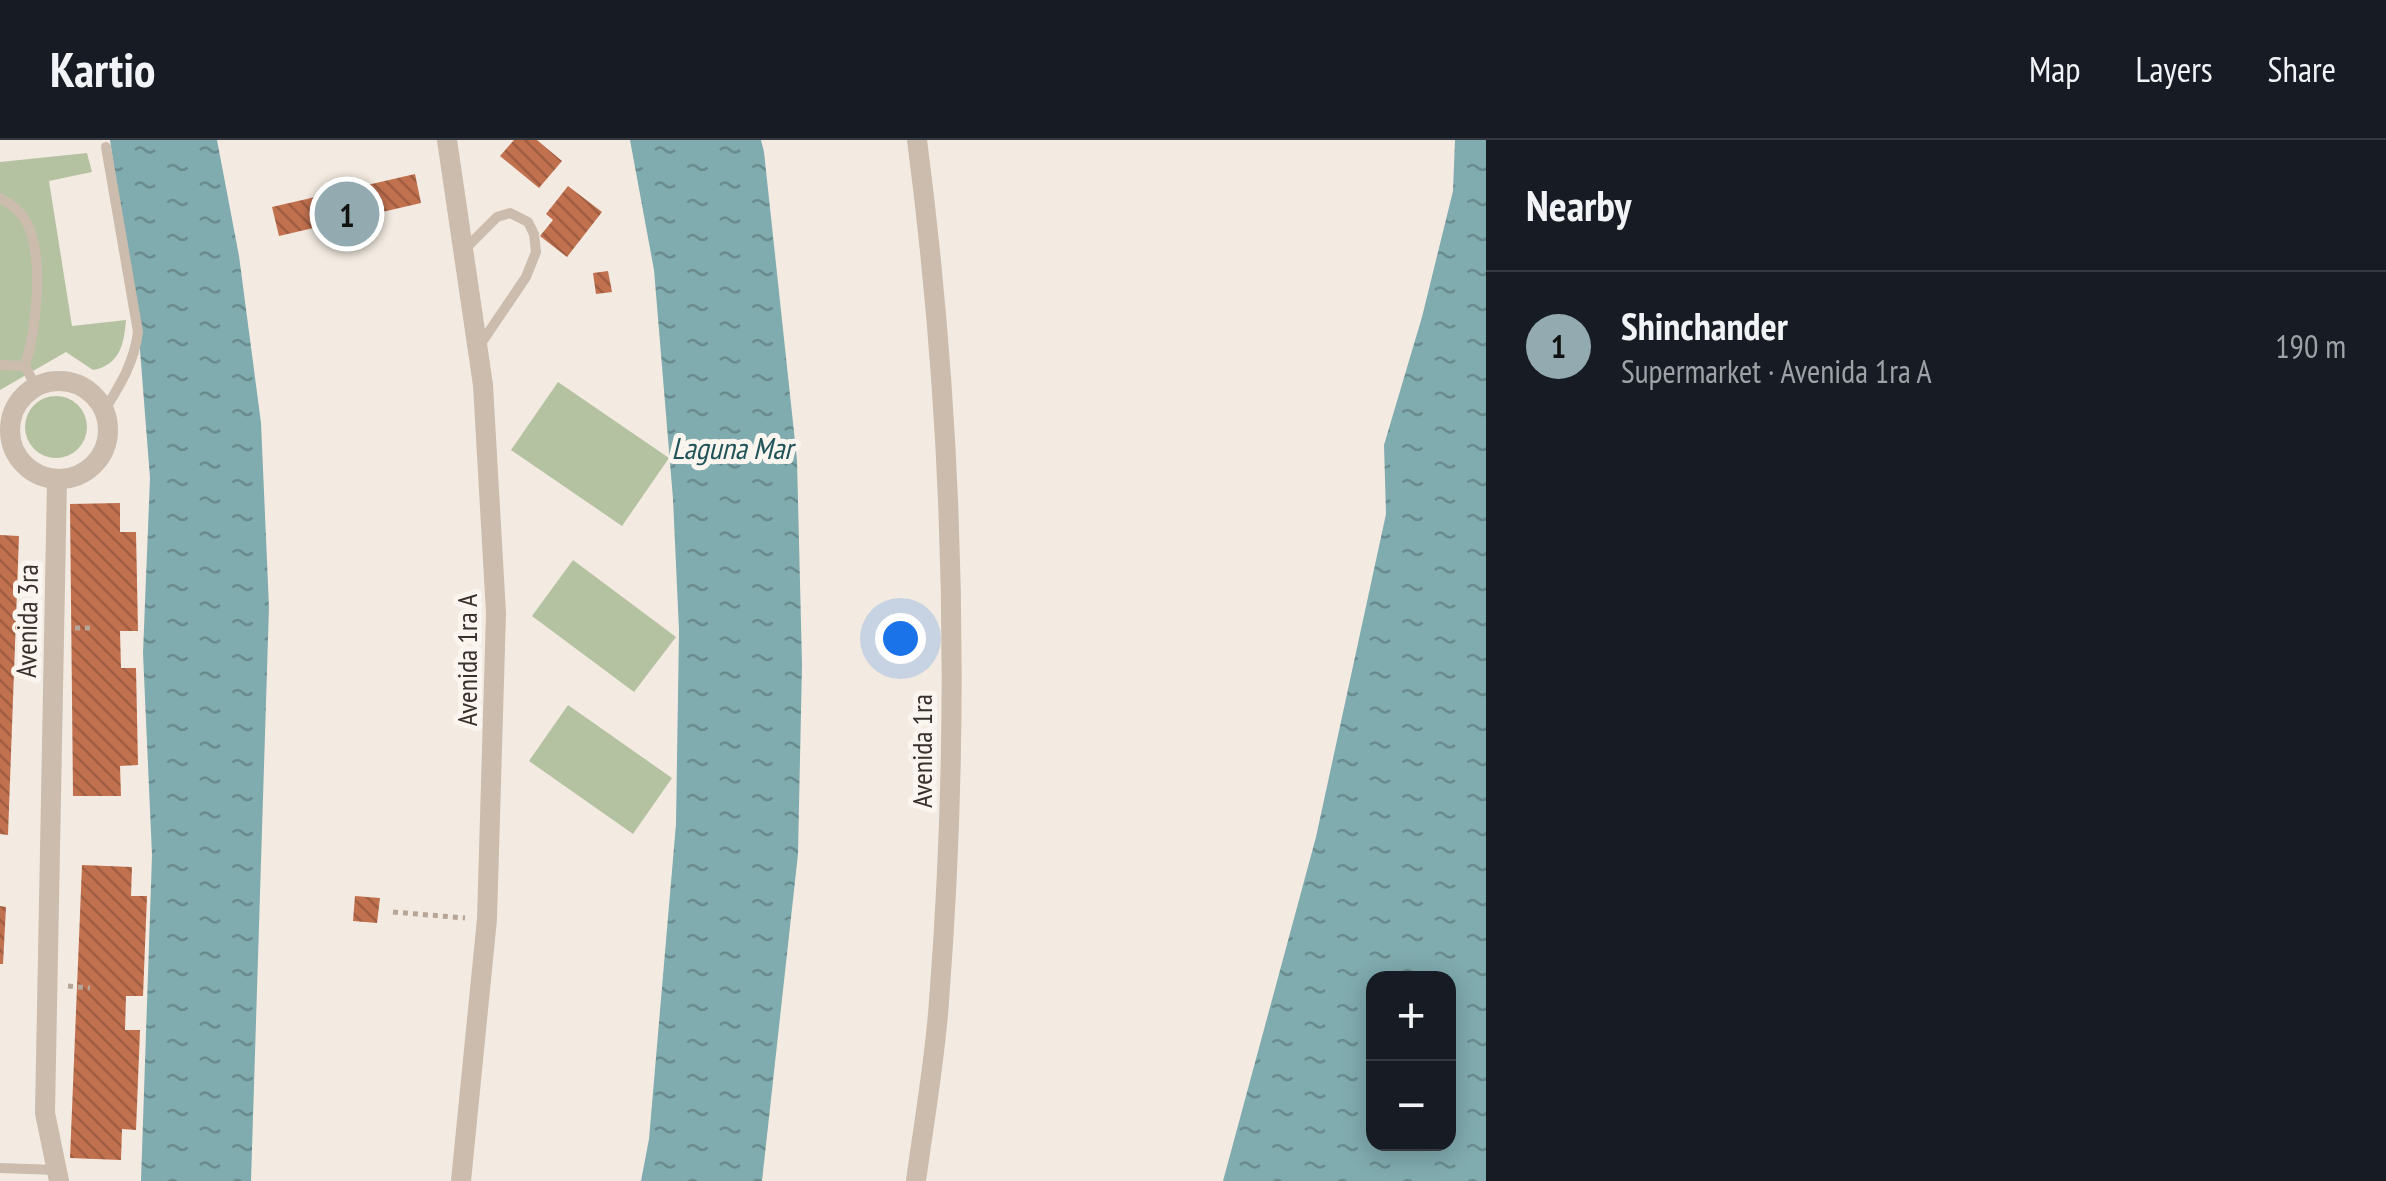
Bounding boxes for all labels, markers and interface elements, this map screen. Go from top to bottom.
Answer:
text: Kartio [50,38,155,100]
text: Map [2029,46,2080,92]
text: Layers [2135,46,2213,92]
text: Share [2268,46,2336,92]
pin: 1 [314,176,380,252]
text: Nearby [1526,178,1631,233]
text: Shinchander [1621,301,1788,350]
text: 1 [1551,325,1566,367]
text: 190 m [2275,325,2346,367]
text: Supermarket · Avenida 1ra A [1621,350,1932,392]
water label: Laguna Mar [672,428,796,467]
street label: Avenida 3ra [7,564,46,678]
street label: Avenida 1ra A [448,593,485,726]
your location [875,613,926,664]
street label: Avenida 1ra [903,694,940,808]
map controls [1366,971,1456,1151]
button: + [1366,971,1456,1061]
button: − [1366,1061,1456,1151]

